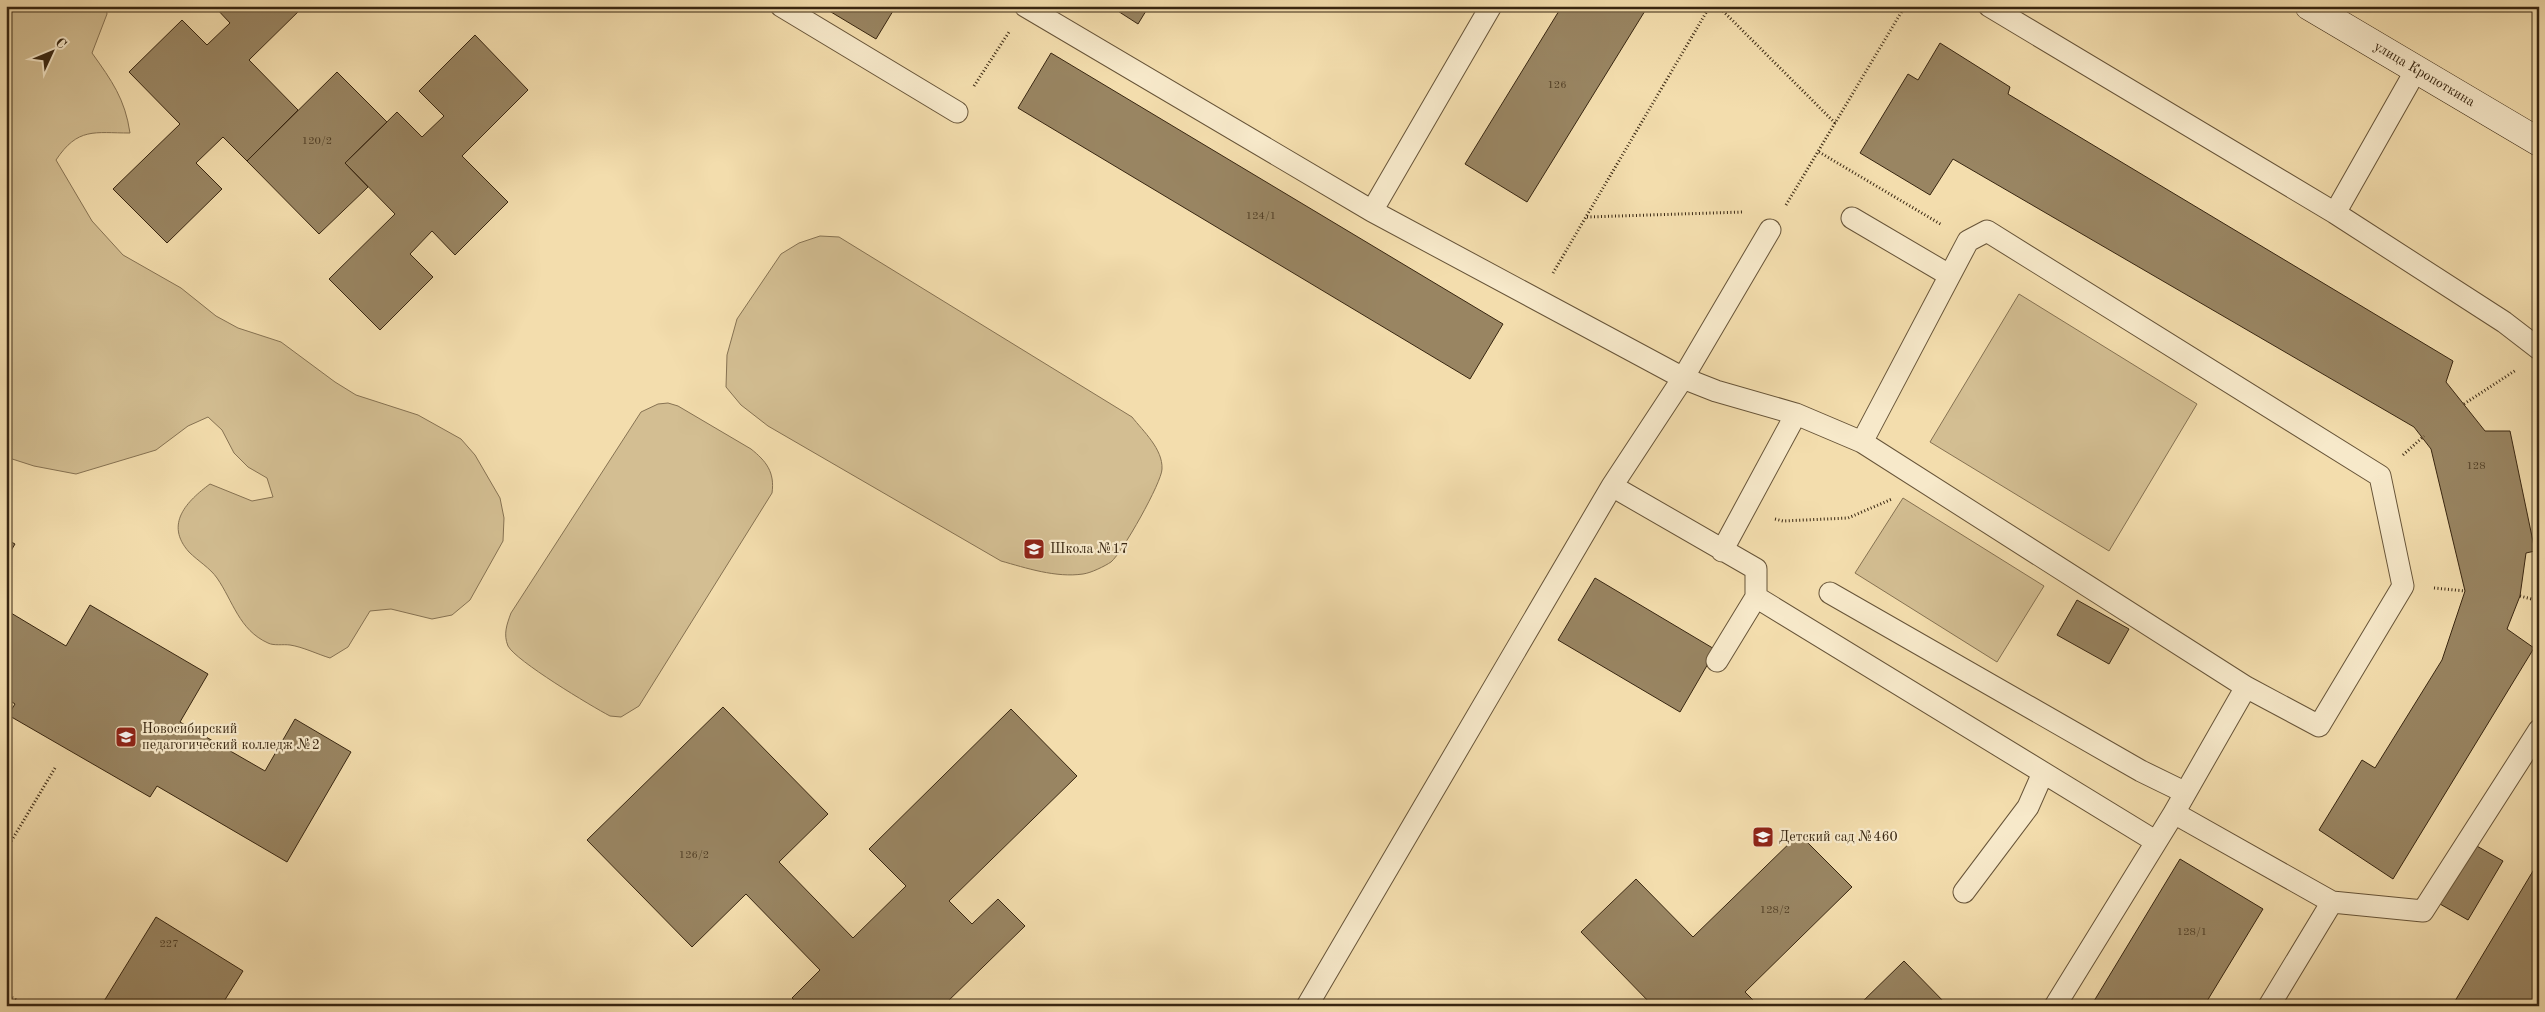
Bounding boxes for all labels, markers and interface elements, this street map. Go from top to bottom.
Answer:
north arrow [28,28,78,78]
text: С [52,35,69,52]
street label: улица Кропоткина [2371,39,2477,109]
house number: 126 [1547,80,1567,91]
house number: 120/2 [302,136,332,147]
house number: 124/1 [1246,211,1276,222]
house number: 128 [2466,461,2486,472]
school or university icon: Школа №17 [1022,537,1046,561]
place label: Школа №17 [1050,542,1128,556]
place label: Новосибирский педагогический колледж №2 [142,722,320,752]
school or university icon: Новосибирский педагогический колледж №2 [114,725,138,749]
school or university icon: Детский сад №460 [1751,825,1775,849]
place label: Детский сад №460 [1779,830,1898,844]
house number: 126/2 [679,850,709,861]
house number: 128/2 [1760,905,1790,916]
house number: 128/1 [2177,927,2207,938]
house number: 227 [159,939,179,950]

